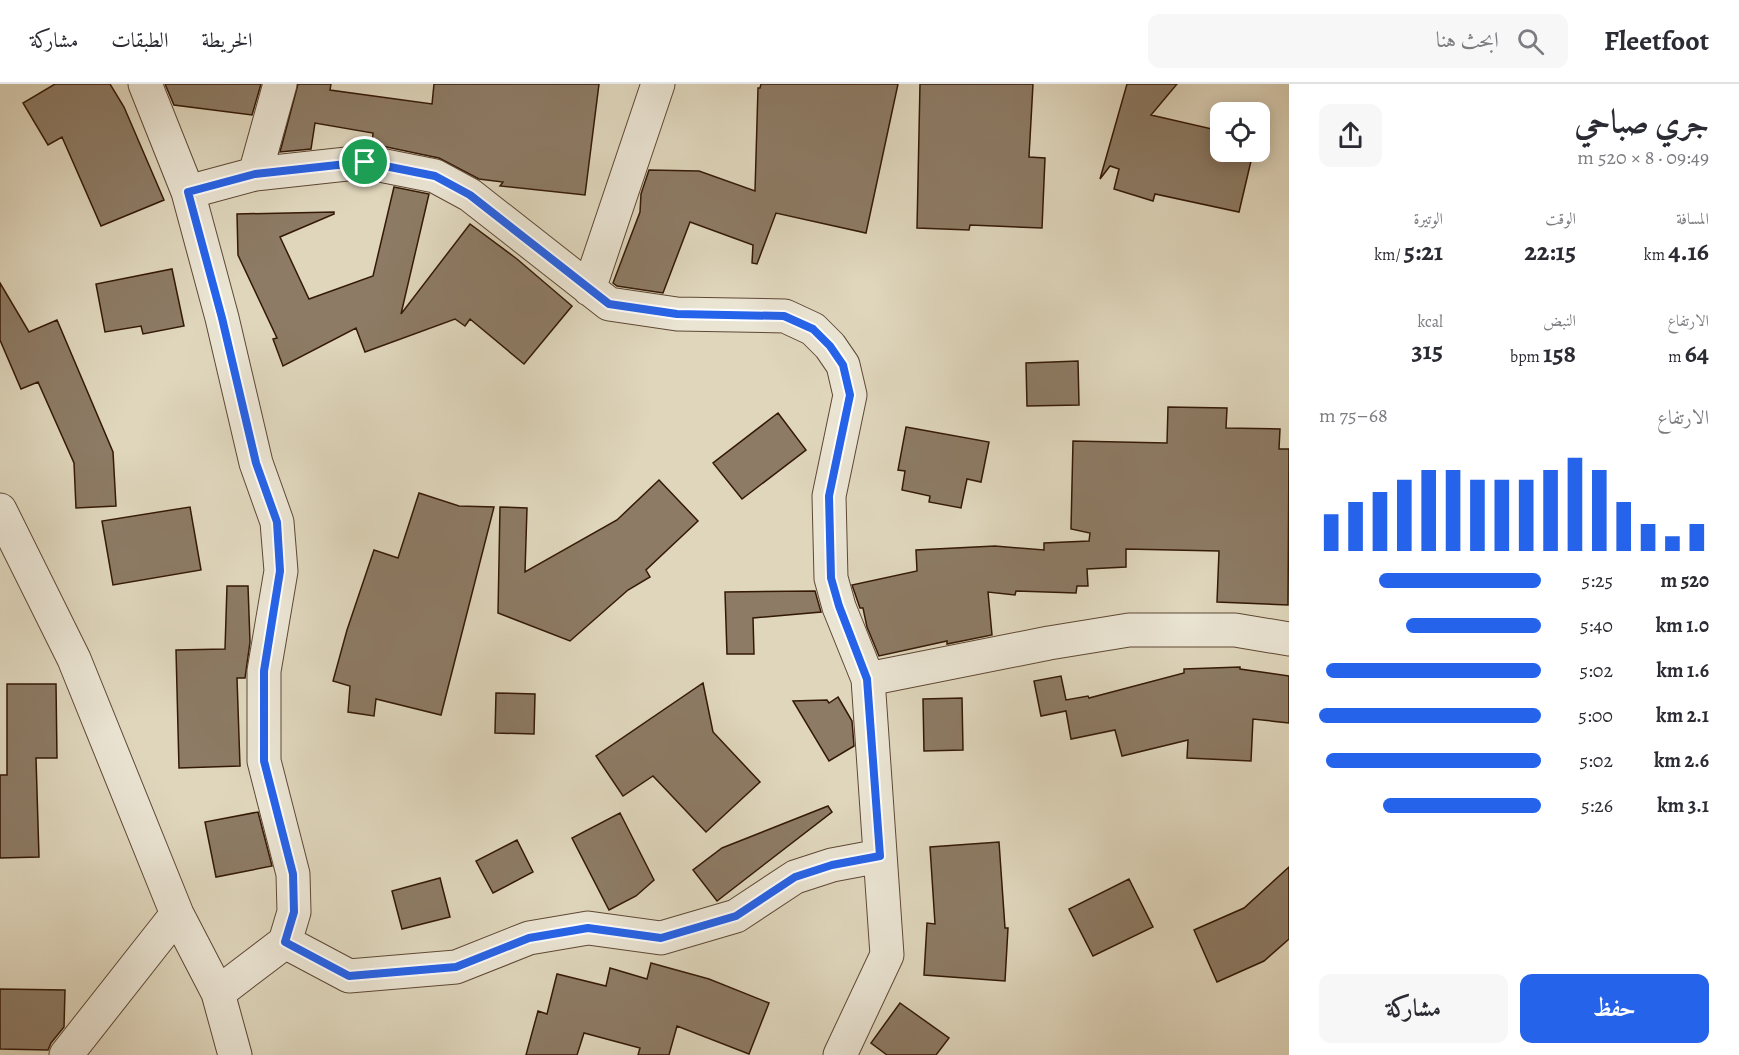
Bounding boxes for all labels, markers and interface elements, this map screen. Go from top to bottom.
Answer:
search box [1148,14,1568,68]
text: Fleetfoot [1604,22,1709,60]
text: ابحث هنا [1436,25,1499,55]
icon: search [1514,25,1547,58]
text: مشاركة [30,26,78,54]
text: الطبقات [111,26,168,54]
text: الخريطة [201,26,253,54]
text: جري صباحي [1574,99,1709,144]
map controls [1210,102,1270,162]
button: locate [1210,102,1270,162]
button: share [1319,104,1382,167]
pin [339,136,390,187]
text: 09:49 · 8 × 520 m [1577,144,1709,171]
icon: arrive [348,145,381,178]
text: الوتيرة [1413,208,1443,230]
text: الوقت [1545,208,1576,230]
text: المسافة [1676,208,1709,230]
text: 5:21 [1404,234,1443,269]
text: 22:15 [1524,234,1576,269]
text: 4.16 [1668,234,1709,269]
text: /km [1374,244,1404,266]
text: km [1644,244,1668,266]
text: النبض [1543,310,1576,332]
text: الارتفاع [1667,310,1709,332]
text: kcal [1417,311,1443,333]
text: 315 [1411,333,1443,368]
text: 158 [1543,336,1576,371]
text: 64 [1685,336,1709,371]
text: bpm [1510,346,1543,368]
text: m [1668,346,1685,368]
text: 68–75 m [1319,402,1388,429]
text: الارتفاع [1657,404,1709,431]
text: 5:25 [1582,567,1613,594]
text: 520 m [1660,567,1709,594]
text: 5:40 [1580,612,1613,639]
text: 1.0 km [1656,612,1709,639]
text: 5:02 [1579,657,1613,684]
text: 1.6 km [1656,657,1709,684]
text: 5:00 [1578,702,1613,729]
text: 2.1 km [1656,702,1709,729]
text: 5:02 [1579,747,1613,774]
text: 2.6 km [1654,747,1709,774]
text: 5:26 [1581,792,1613,819]
text: 3.1 km [1657,792,1709,819]
button: مشاركة [1319,974,1508,1043]
button: حفظ [1520,974,1709,1043]

